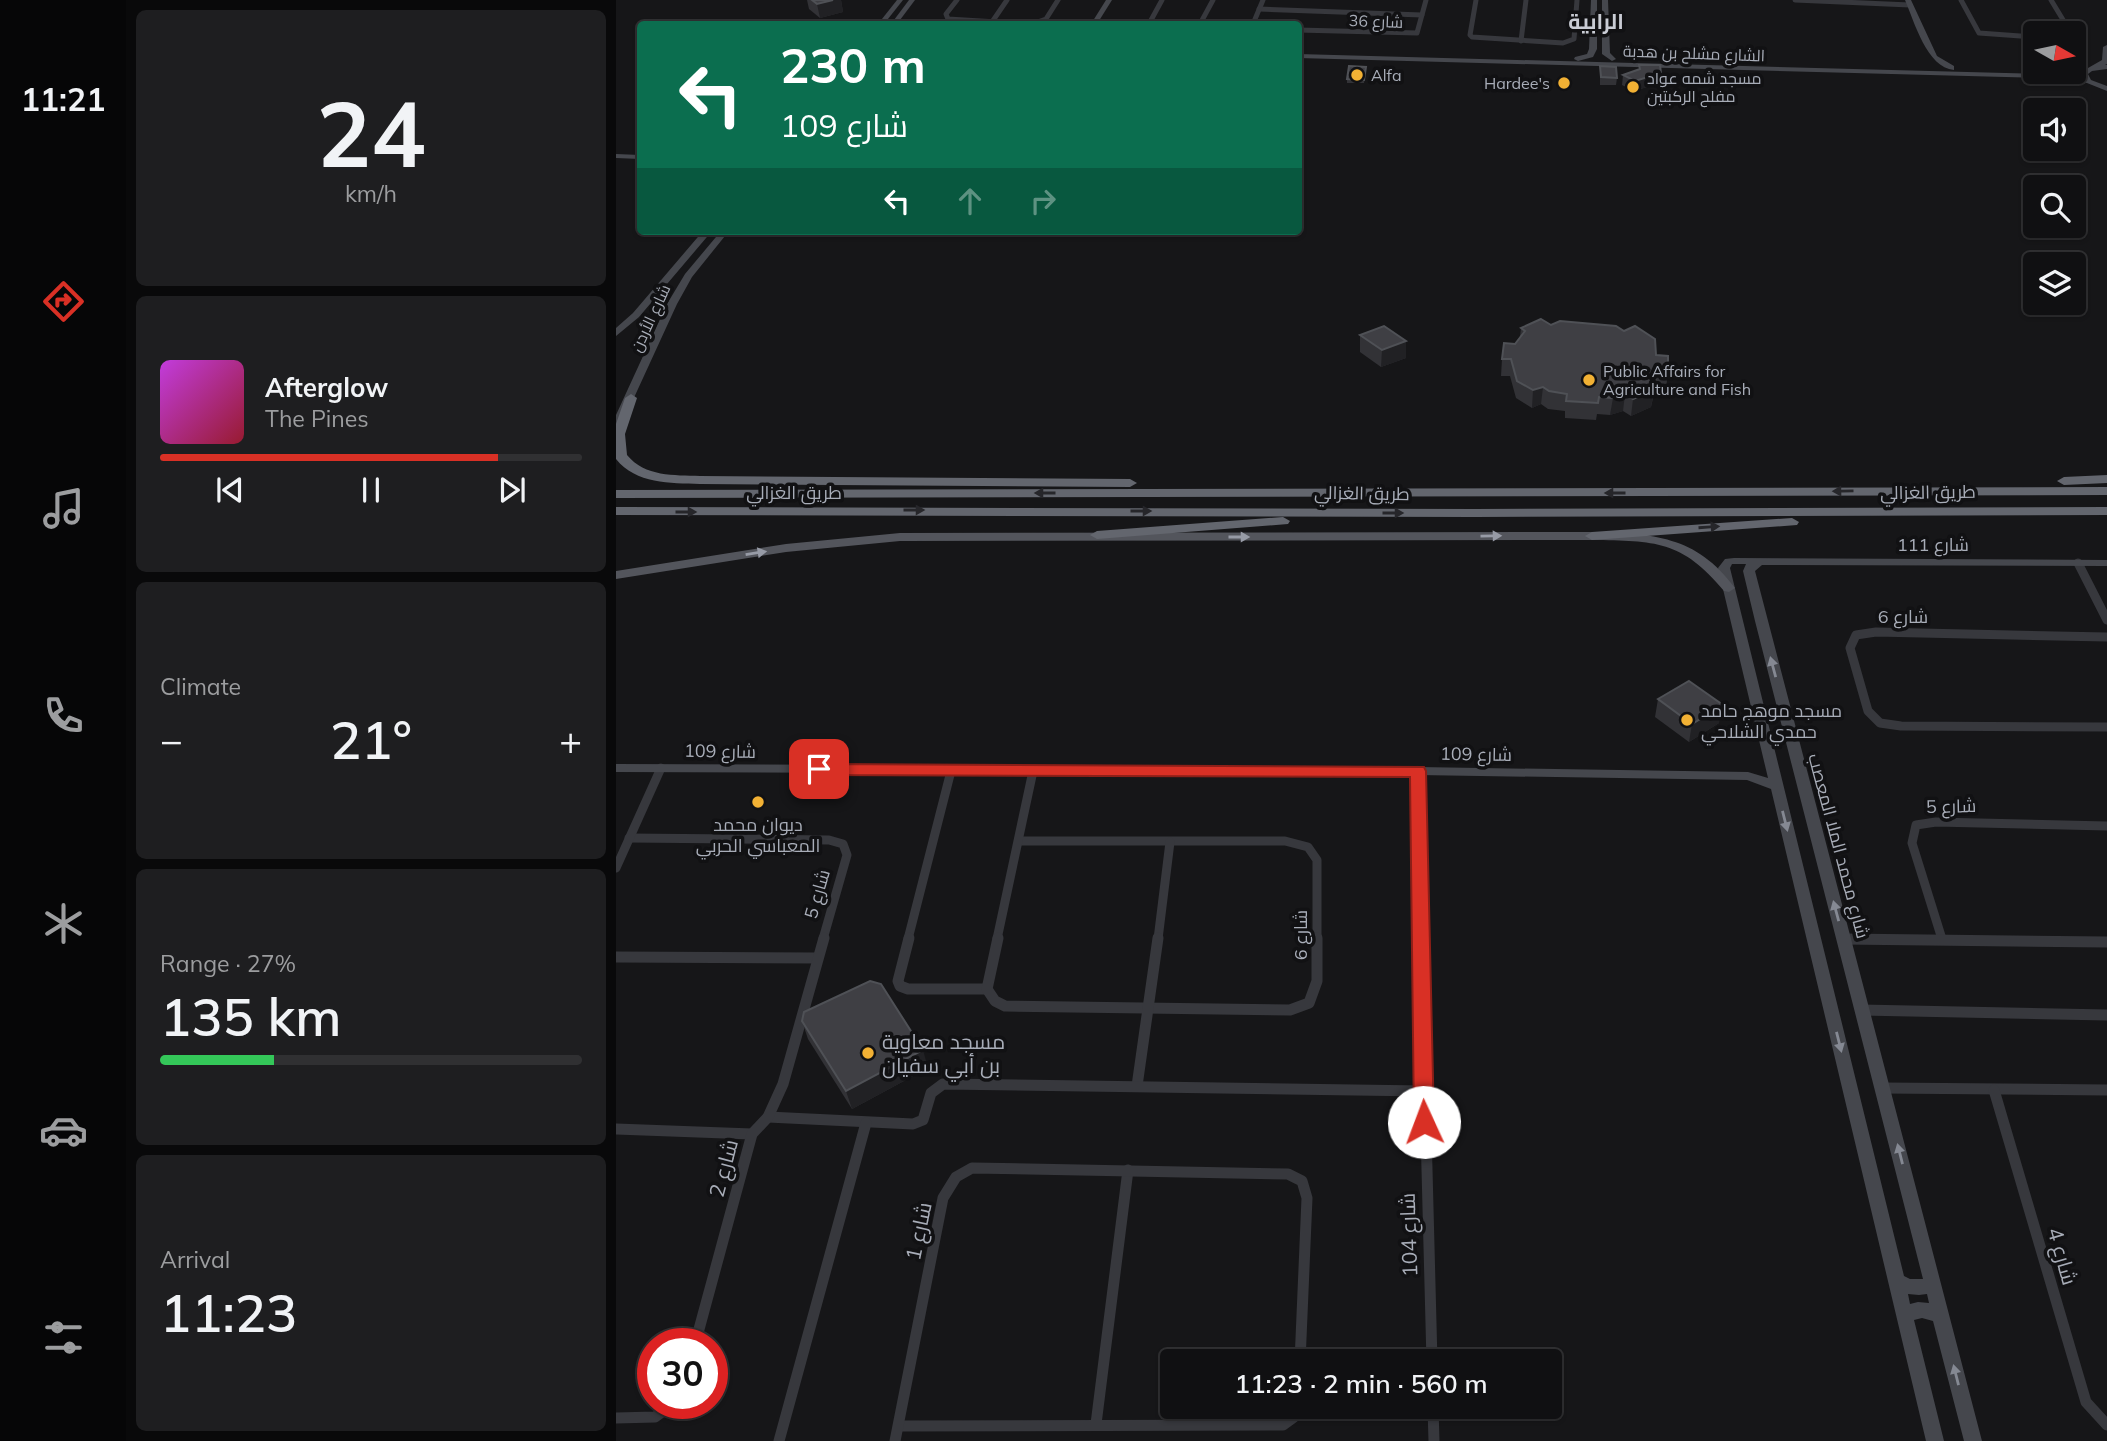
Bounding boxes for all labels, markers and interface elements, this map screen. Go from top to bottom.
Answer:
district label: الرابية [1568,8,1624,34]
street label: شارع 36 [1348,10,1404,34]
north arrow [2023,21,2086,84]
map controls [2023,21,2086,315]
text: 230 m [780,34,926,95]
street label: الشارع مشلح بن هدبة [1623,41,1765,67]
icon: left [665,49,756,140]
place label: Alfa [1371,65,1402,85]
marker: Alfa [1349,67,1365,83]
place label: مسجد شمه عواد مفلح الركبتين [1647,68,1762,108]
place label: Hardee's [1484,73,1550,93]
marker: Hardee's [1556,75,1572,91]
text: 24 [316,76,426,190]
text: 11:21 [21,79,105,119]
marker: مسجد شمه عواد مفلح الركبتين [1625,79,1641,95]
button: sound [2023,98,2086,161]
text: شارع 109 [780,105,908,145]
button: search [2023,175,2086,238]
text: km/h [345,179,397,208]
icon: left [878,182,916,220]
icon: ahead [951,182,989,220]
icon: right [1024,182,1062,220]
button: layers [2023,252,2086,315]
icon: directions [39,277,88,326]
street label: شارع الأردن [626,281,676,356]
place label: Public Affairs for Agriculture and Fish [1603,361,1751,399]
text: Afterglow [265,371,388,404]
marker: Public Affairs for Agriculture and Fish [1581,372,1597,388]
text: The Pines [265,404,369,433]
icon: previous [211,471,249,509]
icon: pause [352,471,390,509]
icon: next [493,471,531,509]
street label: طريق الغزالي [1880,480,1976,507]
street label: طريق الغزالي [746,481,842,507]
street label: طريق الغزالي [1314,481,1410,508]
icon: music [39,484,88,533]
one-way arrow [1832,486,1854,497]
one-way arrow [1034,487,1056,499]
one-way arrow [1604,487,1626,499]
one-way arrow [903,504,925,516]
one-way arrow [1130,505,1152,517]
one-way arrow [675,506,697,517]
one-way arrow [1382,507,1404,519]
one-way arrow [1698,521,1720,532]
one-way arrow [1480,530,1502,542]
one-way arrow [1228,531,1250,543]
street label: شارع 111 [1897,533,1969,557]
one-way arrow [745,547,767,558]
street label: شارع 6 [1878,605,1928,629]
one-way arrow [1767,656,1778,678]
text: Climate [160,672,241,701]
icon: phone [39,691,88,740]
place label: مسجد موهج حامد حمدي الشلاحي [1701,699,1842,746]
text: 21° [330,707,412,772]
marker: مسجد موهج حامد حمدي الشلاحي [1679,712,1695,728]
text: − [160,716,183,764]
text: + [559,716,582,764]
street label: شارع 109 [684,739,756,764]
pin [789,739,849,799]
street label: شارع 109 [1440,742,1512,767]
icon: arrive [800,750,838,788]
street label: شارع محمد الملا المعصب [1802,751,1875,941]
marker: ديوان محمد المعباسي الحربي [750,794,766,810]
street label: شارع 5 [1926,794,1976,819]
one-way arrow [1780,810,1791,832]
place label: ديوان محمد المعباسي الحربي [696,813,820,860]
street label: شارع 5 [799,867,836,922]
icon: climate [39,899,88,948]
one-way arrow [1830,900,1841,922]
street label: شارع 6 [1289,910,1313,960]
text: Range · 27% [160,949,296,978]
text: 135 km [160,984,341,1049]
place label: مسجد معاوية بن أبي سفيان [882,1028,1005,1082]
one-way arrow [1834,1031,1845,1053]
marker: مسجد معاوية بن أبي سفيان [860,1045,876,1061]
position arrow [1387,1085,1461,1159]
icon: car [39,1106,88,1155]
street label: شارع 2 [703,1136,745,1200]
one-way arrow [1894,1143,1905,1165]
street label: شارع 104 [1394,1193,1424,1277]
street label: شارع 1 [899,1200,939,1263]
street label: شارع 4 [2040,1224,2084,1288]
text: Arrival [160,1245,230,1274]
text: 11:23 [160,1280,297,1345]
icon: filters [39,1313,88,1362]
speed limit sign: 30 [637,1328,728,1419]
one-way arrow [1950,1364,1961,1386]
text: 11:23 · 2 min · 560 m [1234,1367,1488,1400]

